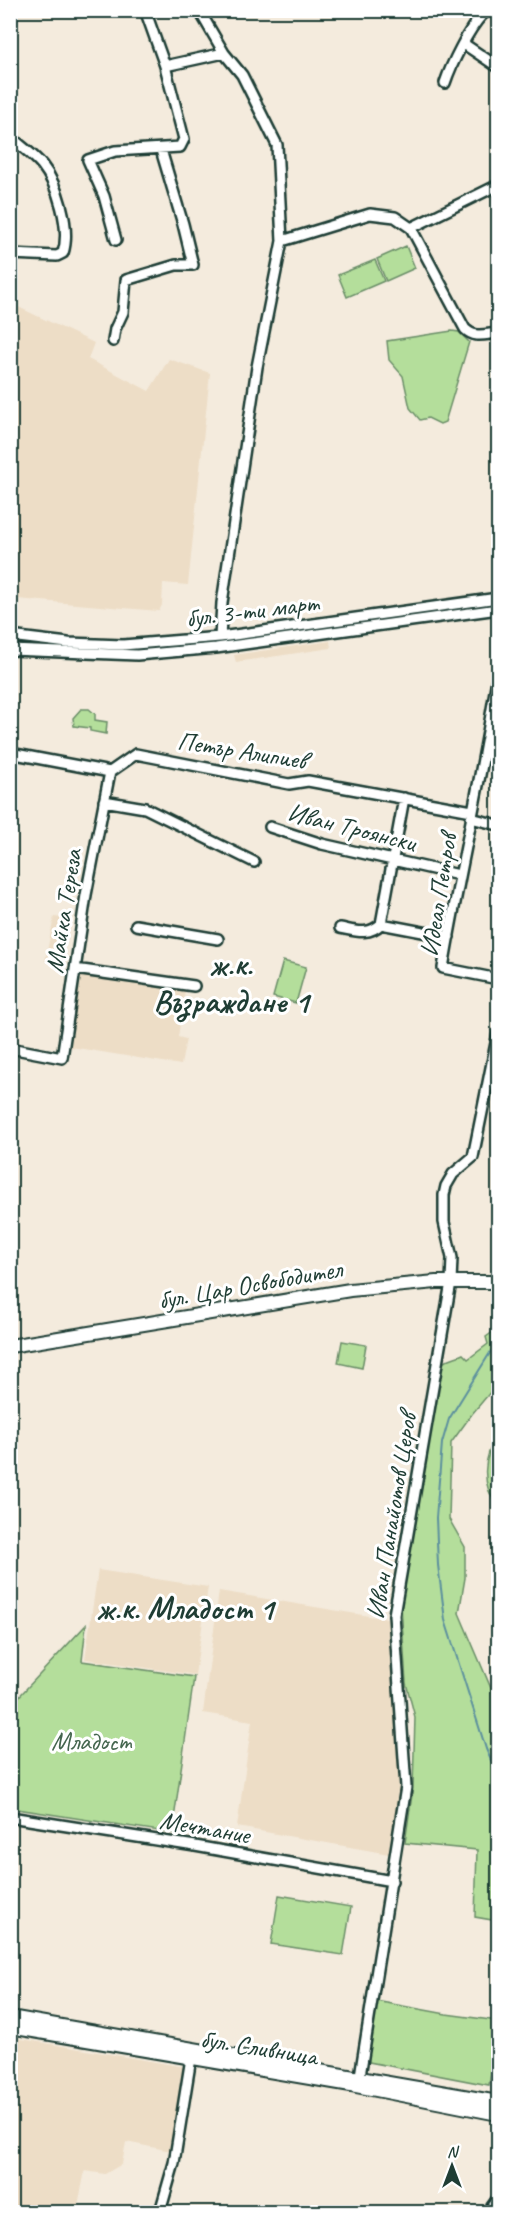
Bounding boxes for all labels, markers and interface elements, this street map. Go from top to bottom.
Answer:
street label: бул. 3-ти март [184,586,322,635]
street label: Петър Алипиев [175,724,315,778]
street label: Иван Троянски [284,796,421,860]
street label: Идеал Петров [413,827,465,959]
street label: Майка Тереза [37,845,90,975]
district label: ж.к. Възраждане 1 [153,944,312,1023]
street label: бул. Цар Освободител [156,1252,346,1317]
street label: Иван Панайотов Церов [359,1405,425,1622]
district label: ж.к. Младост 1 [97,1588,277,1629]
park label: Младост [51,1725,133,1758]
street label: Мечтание [157,1803,255,1852]
street label: бул. Сливница [198,2022,322,2073]
north arrow [422,2136,482,2196]
text: N [447,2142,460,2162]

